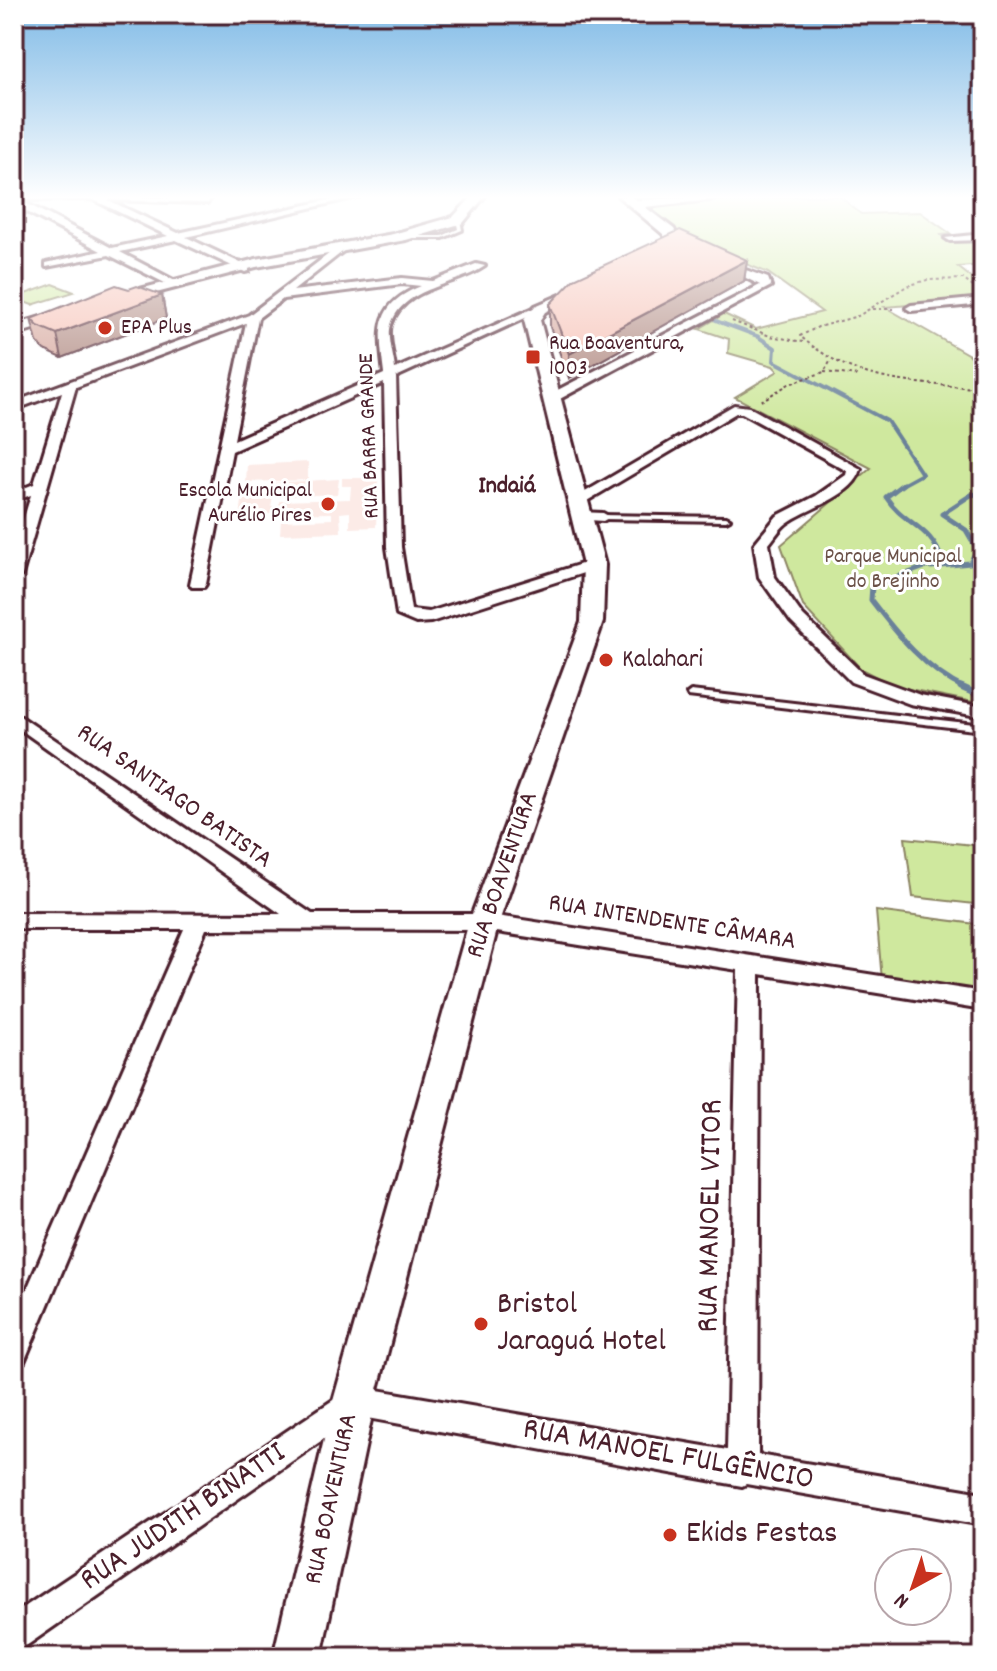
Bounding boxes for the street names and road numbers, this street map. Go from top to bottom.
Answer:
street label: RUA BARRA GRANDE [352,353,388,519]
street label: RUA SANTIAGO BATISTA [69,715,279,879]
street label: RUA BOAVENTURA [457,787,549,963]
street label: RUA INTENDENTE CÂMARA [546,885,798,961]
street label: RUA MANOEL VITOR [687,1099,737,1333]
street label: RUA MANOEL FULGÊNCIO [519,1408,817,1504]
street label: RUA BOAVENTURA [296,1410,368,1588]
street label: RUA JUDITH BINATTI [72,1432,296,1604]

